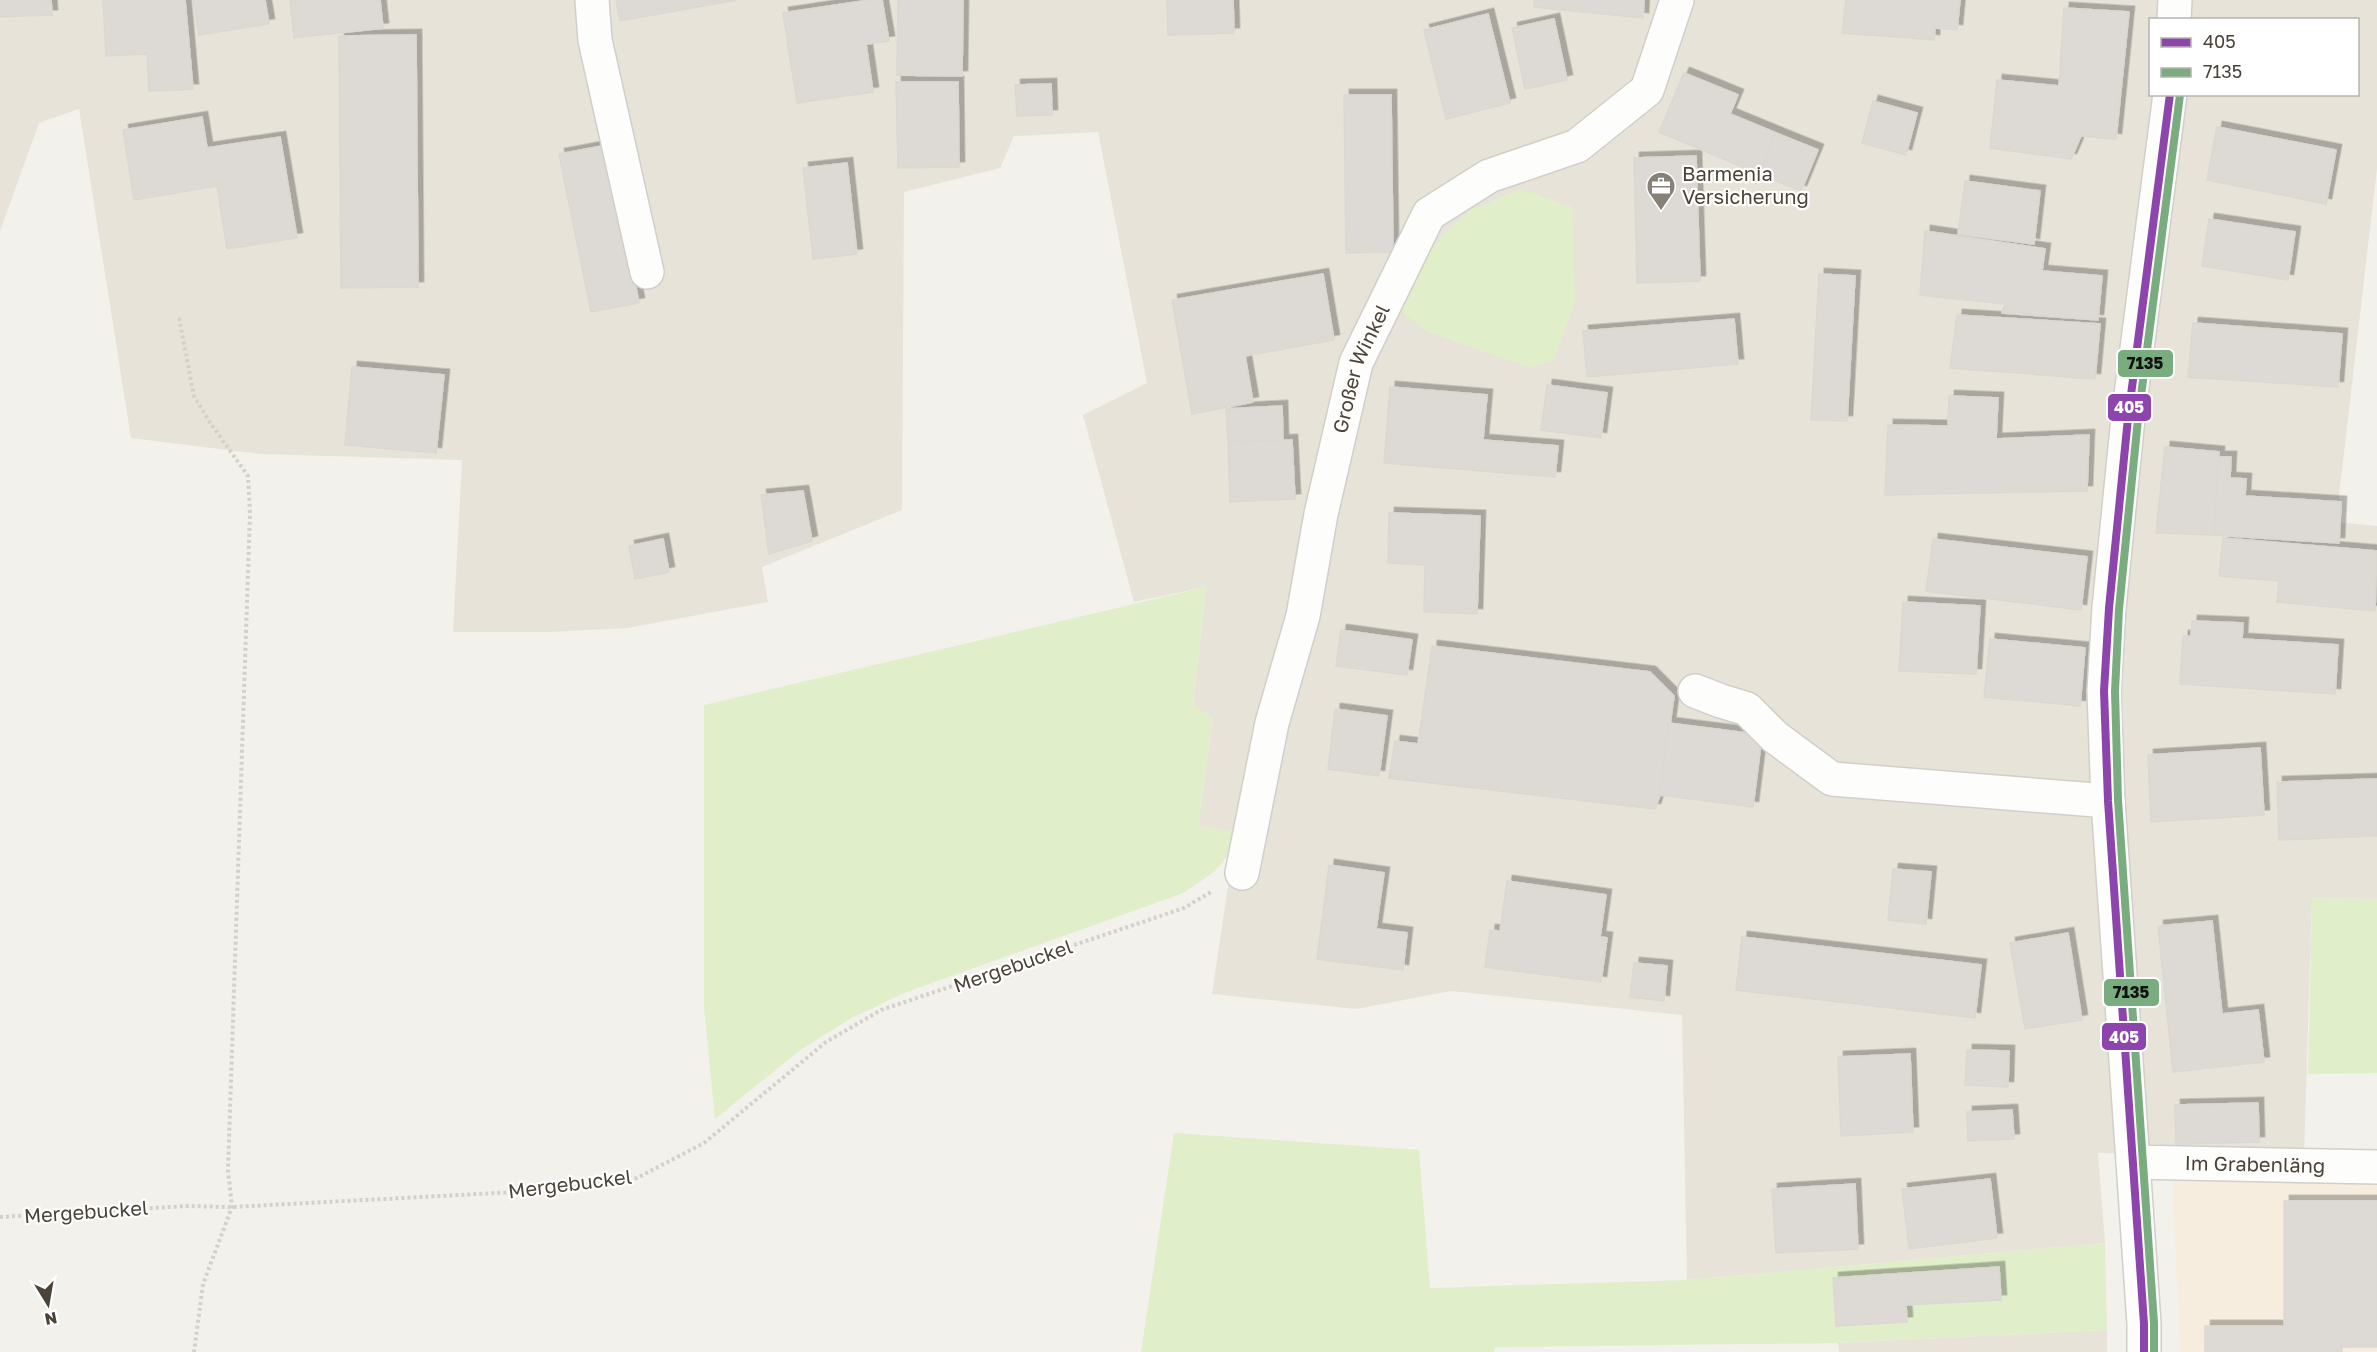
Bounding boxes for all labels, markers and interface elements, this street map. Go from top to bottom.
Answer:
legend [2149,18,2359,96]
text: 405 [2203,30,2236,52]
text: 7135 [2203,60,2242,82]
place label: Barmenia Versicherung [1682,161,1809,208]
office icon: Barmenia Versicherung [1645,170,1677,212]
street label: Großer Winkel [1327,300,1394,435]
line badge: 7135 [2117,349,2174,378]
text: 7135 [2127,353,2163,373]
line badge: 405 [2107,393,2152,422]
text: 405 [2114,397,2144,417]
street label: Mergebuckel [950,933,1075,997]
line badge: 7135 [2103,978,2160,1007]
text: 7135 [2113,982,2149,1002]
line badge: 405 [2101,1022,2147,1051]
text: 405 [2109,1027,2139,1047]
street label: Im Grabenläng [2184,1150,2326,1177]
street label: Mergebuckel [507,1164,633,1203]
street label: Mergebuckel [23,1195,149,1227]
north arrow [18,1274,78,1334]
text: N [43,1308,59,1330]

